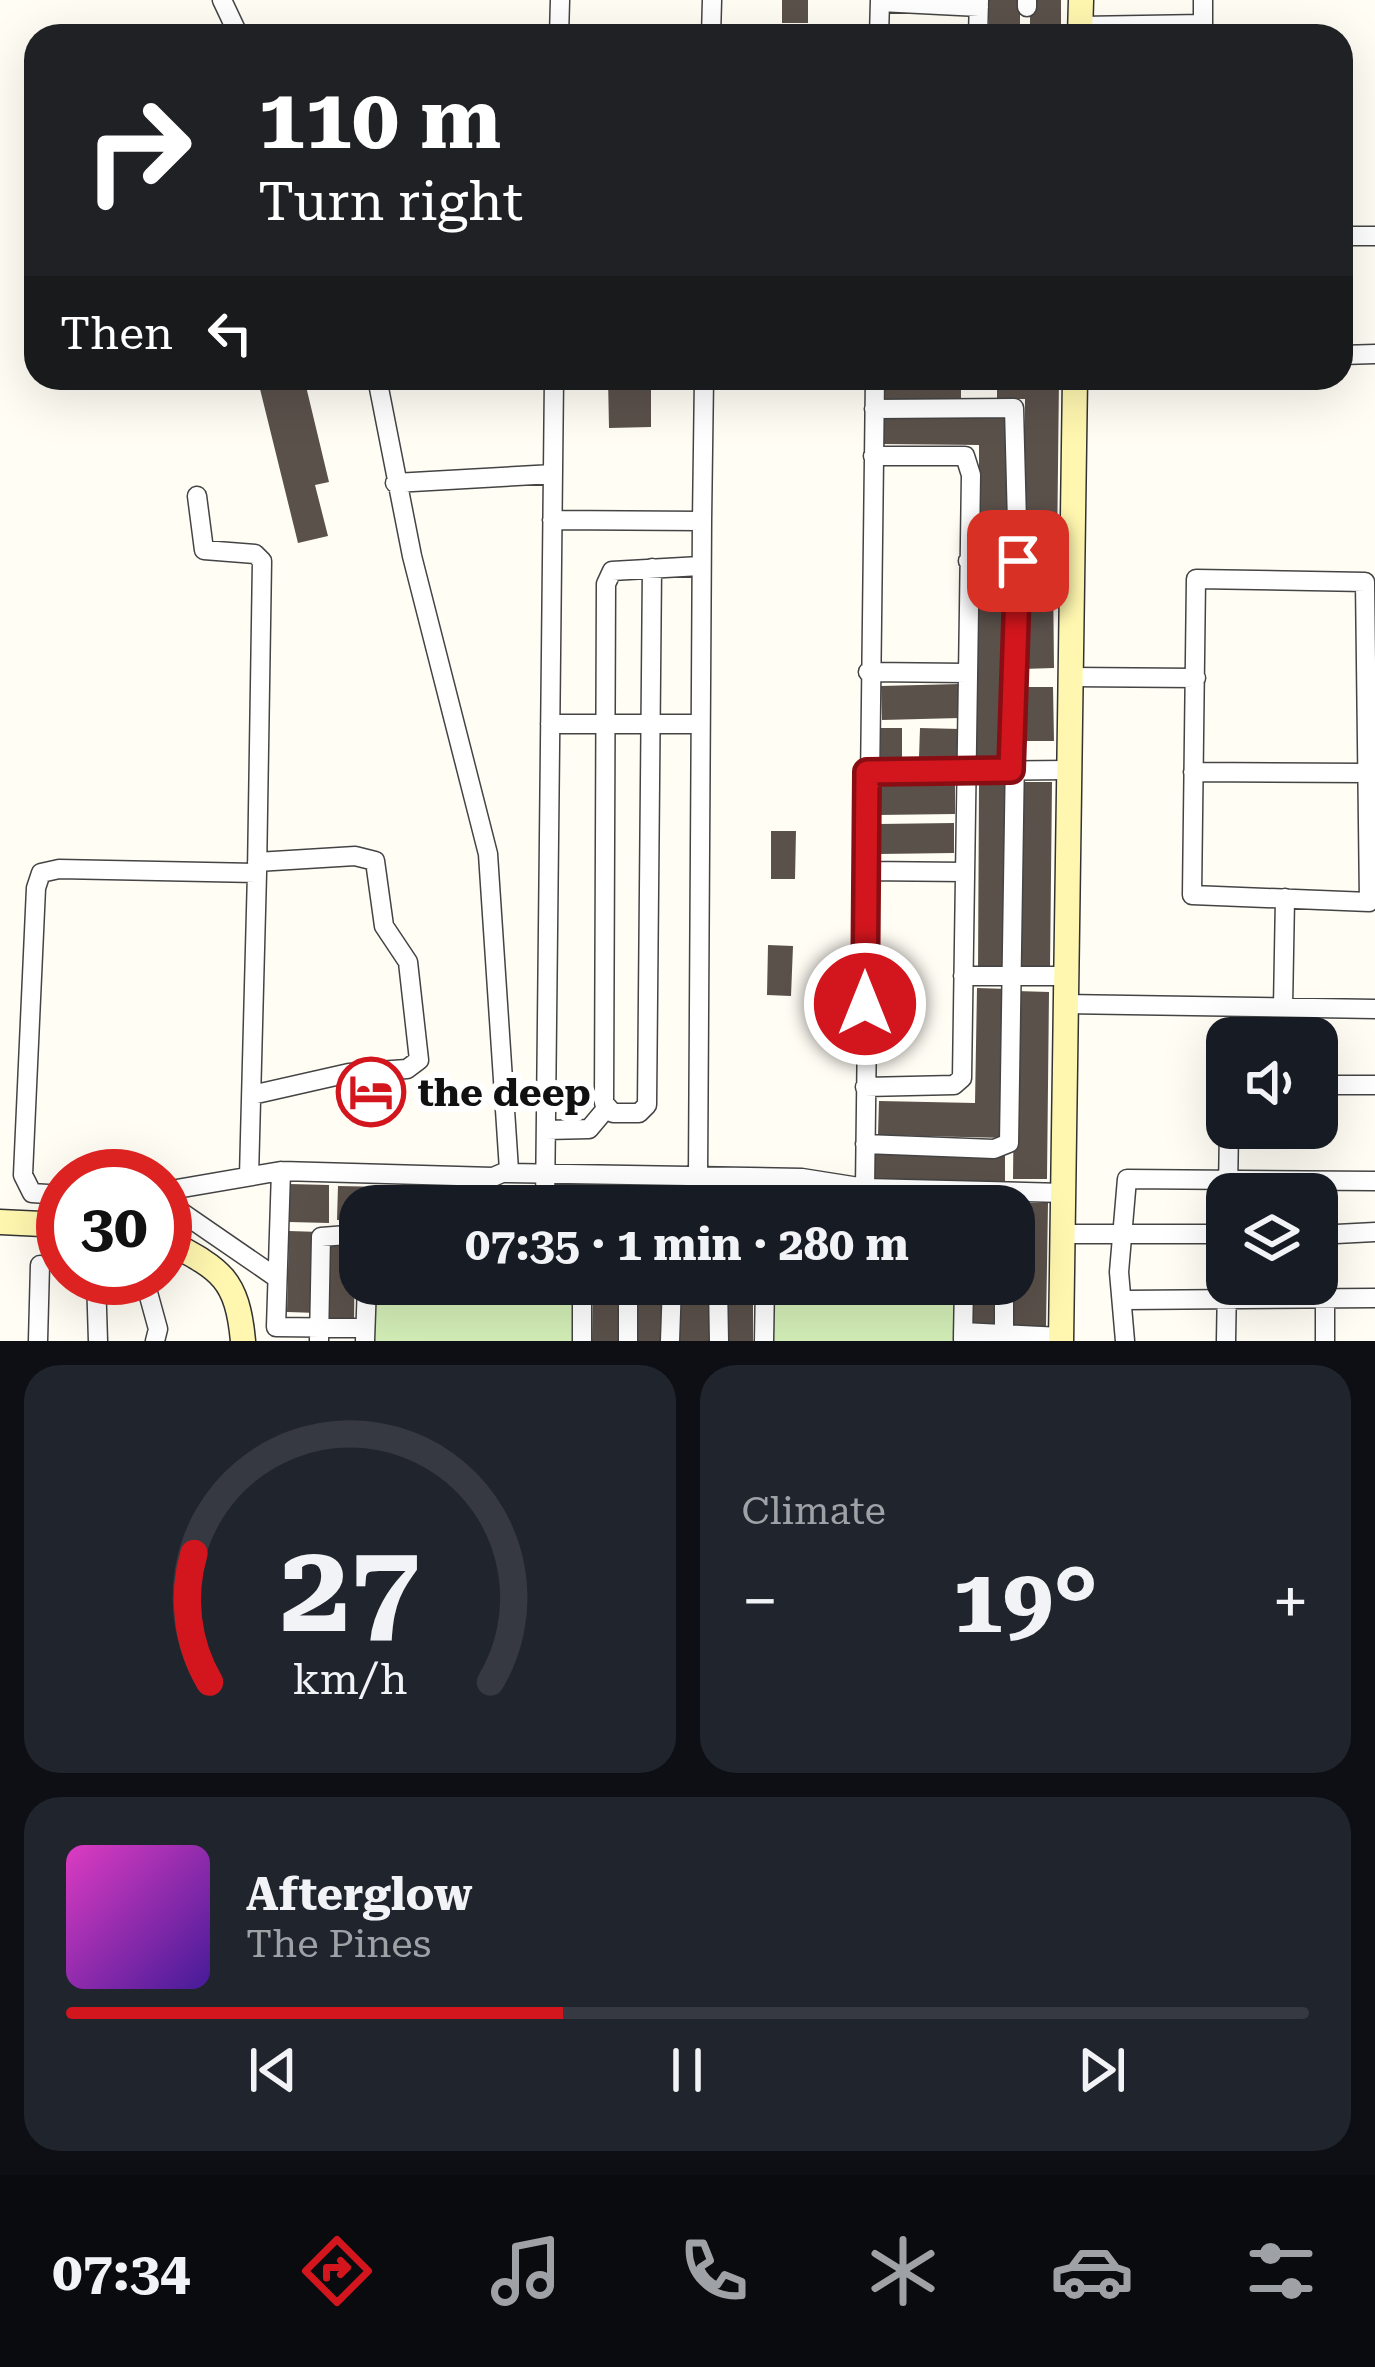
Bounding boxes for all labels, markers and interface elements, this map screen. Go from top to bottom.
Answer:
text: 110 m [258,70,501,168]
icon: right [60,72,216,228]
text: Turn right [258,170,523,233]
icon: left [197,300,263,366]
text: Then [60,307,173,360]
pin [967,510,1069,612]
icon: arrive [985,528,1051,594]
position arrow [802,941,928,1067]
map controls [1206,1017,1338,1305]
button: sound [1206,1017,1338,1149]
hotel icon: the deep [336,1057,406,1127]
place label: the deep [418,1070,591,1116]
speed limit sign: 30 [36,1149,192,1305]
button: layers [1206,1173,1338,1305]
text: 07:35 · 1 min · 280 m [465,1218,909,1271]
text: Climate [742,1488,886,1534]
text: 27 [280,1515,420,1661]
text: 19° [952,1549,1098,1654]
text: − [742,1563,778,1640]
text: + [1272,1563,1309,1640]
text: km/h [292,1654,407,1704]
text: Afterglow [246,1868,472,1921]
text: The Pines [246,1921,431,1967]
icon: previous [240,2037,306,2103]
icon: pause [654,2037,720,2103]
icon: next [1069,2037,1135,2103]
icon: directions [295,2229,379,2313]
icon: music [484,2229,568,2313]
icon: phone [672,2229,756,2313]
icon: climate [861,2229,945,2313]
icon: car [1050,2229,1134,2313]
icon: filters [1239,2229,1323,2313]
text: 07:34 [52,2240,190,2303]

